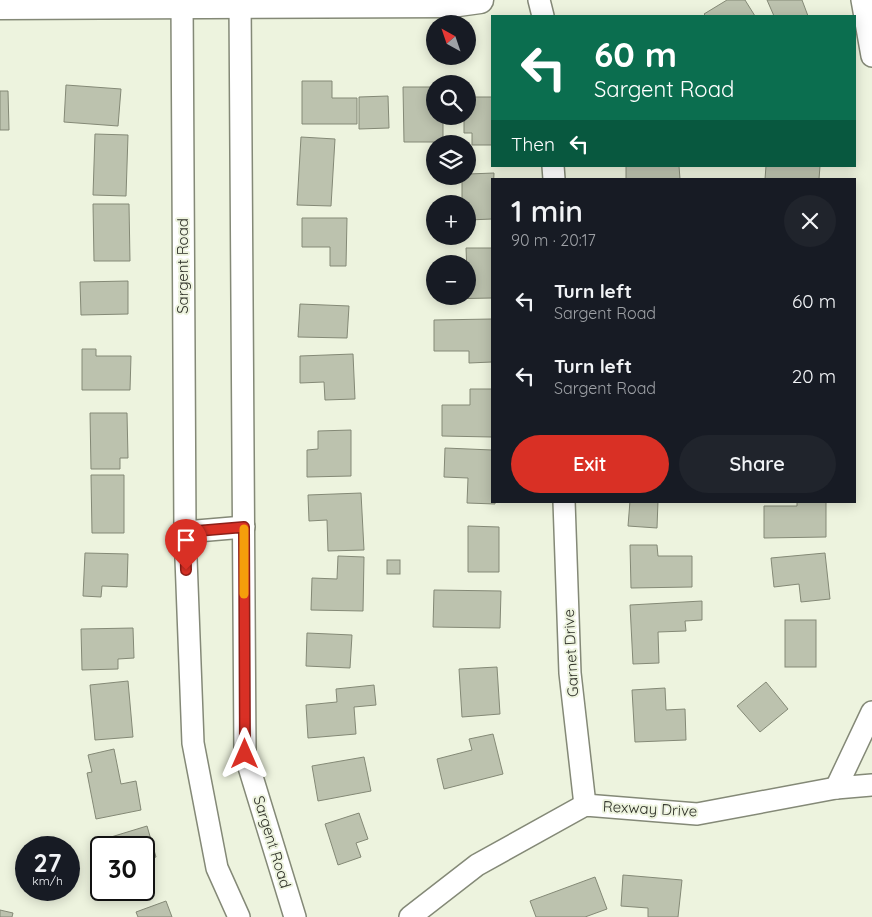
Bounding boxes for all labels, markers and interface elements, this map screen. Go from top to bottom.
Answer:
north arrow [426,15,476,65]
map controls [426,15,476,305]
text: 60 m [594,32,677,76]
icon: left [511,35,576,100]
button: search [426,75,476,125]
text: Sargent Road [594,75,734,103]
icon: left [565,130,593,158]
text: Then [511,132,555,156]
button: layers [426,135,476,185]
text: 1 min [511,192,583,230]
button: + [426,195,476,245]
button: close [784,195,836,247]
street label: Sargent Road [173,218,192,314]
text: 90 m · 20:17 [511,230,596,250]
button: − [426,255,476,305]
text: Turn left [554,279,632,303]
icon: left [511,287,539,315]
text: 60 m [792,289,836,313]
text: Sargent Road [554,303,656,323]
text: Turn left [554,354,632,378]
icon: left [511,362,539,390]
text: 20 m [792,364,836,388]
text: Sargent Road [554,378,656,398]
button: Exit [511,435,669,493]
button: Share [679,435,836,493]
pin [165,519,207,570]
icon: arrive [172,526,200,554]
street label: Garnet Drive [559,609,582,697]
position arrow [218,727,270,779]
street label: Sargent Road [249,793,296,890]
street label: Rexway Drive [602,797,698,820]
speed limit sign: 30 [90,836,155,901]
text: 27 [34,847,61,878]
text: km/h [32,873,63,888]

